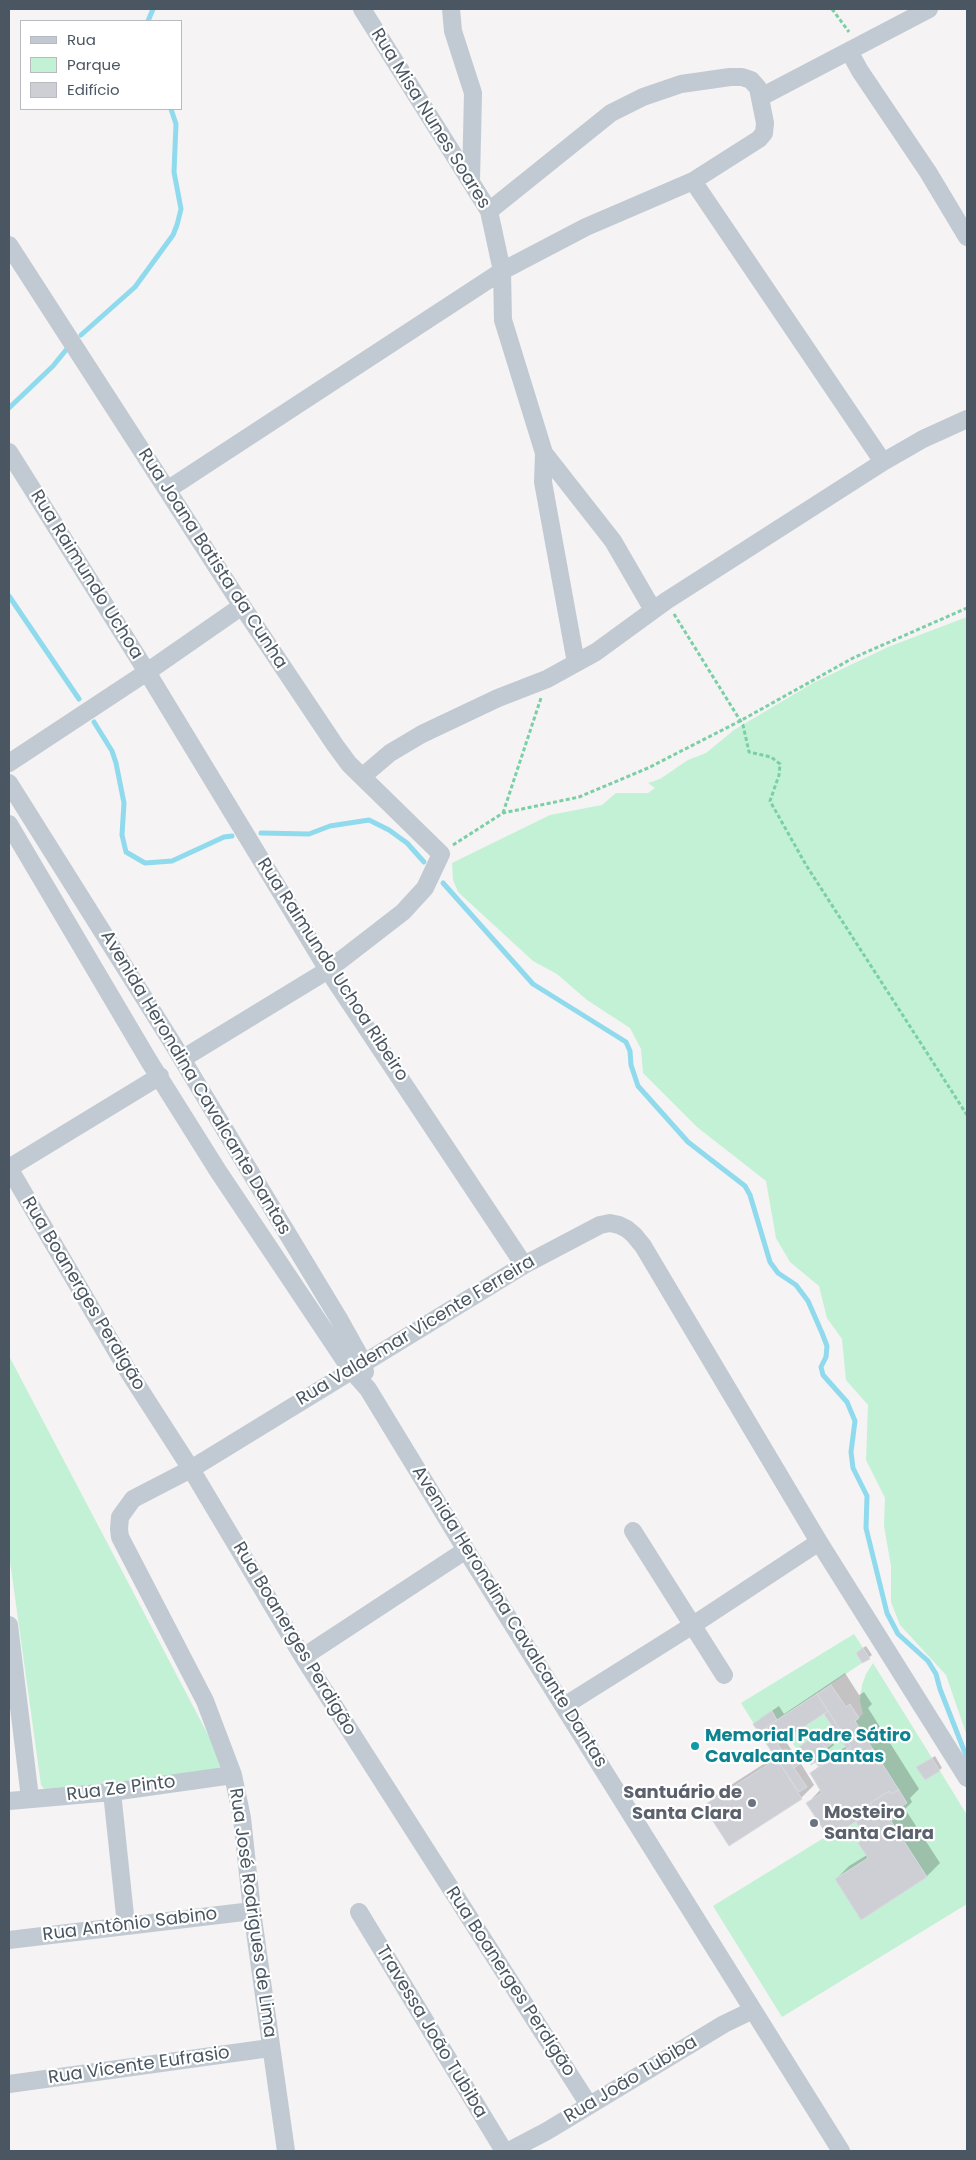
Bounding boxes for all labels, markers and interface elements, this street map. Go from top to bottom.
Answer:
legend [20,20,182,110]
street label: Rua Misa Nunes Soares [366,25,494,213]
text: Rua [67,29,96,50]
text: Parque [67,54,120,75]
text: Edifício [67,79,120,100]
street label: Rua Joana Batista da Cunha [133,445,291,673]
street label: Rua Raimundo Uchoa [25,486,147,664]
street label: Rua Raimundo Uchoa Ribeiro [252,854,412,1086]
street label: Avenida Herondina Cavalcante Dantas [95,927,295,1239]
street label: Rua Boanerges Perdigão [17,1193,149,1395]
street label: Rua Valdemar Vicente Ferreira [293,1251,539,1411]
street label: Avenida Herondina Cavalcante Dantas [407,1462,611,1772]
street label: Rua Boanerges Perdigão [228,1538,360,1740]
place label: Memorial Padre Sátiro Cavalcante Dantas [705,1725,911,1768]
marker: Memorial Padre Sátiro Cavalcante Dantas [689,1740,701,1752]
street label: Rua Ze Pinto [65,1772,177,1806]
place label: Santuário de Santa Clara [623,1782,742,1825]
street label: Rua José Rodrigues de Lima [224,1787,280,2039]
marker: Santuário de Santa Clara [746,1797,758,1809]
place label: Mosteiro Santa Clara [824,1802,934,1845]
marker: Mosteiro Santa Clara [808,1817,820,1829]
street label: Rua Boanerges Perdigão [441,1883,579,2081]
street label: Rua Antônio Sabino [41,1904,219,1946]
street label: Travessa João Tubiba [371,1942,491,2122]
street label: Rua João Tubiba [561,2032,701,2128]
street label: Rua Vicente Eufrasio [47,2043,231,2089]

